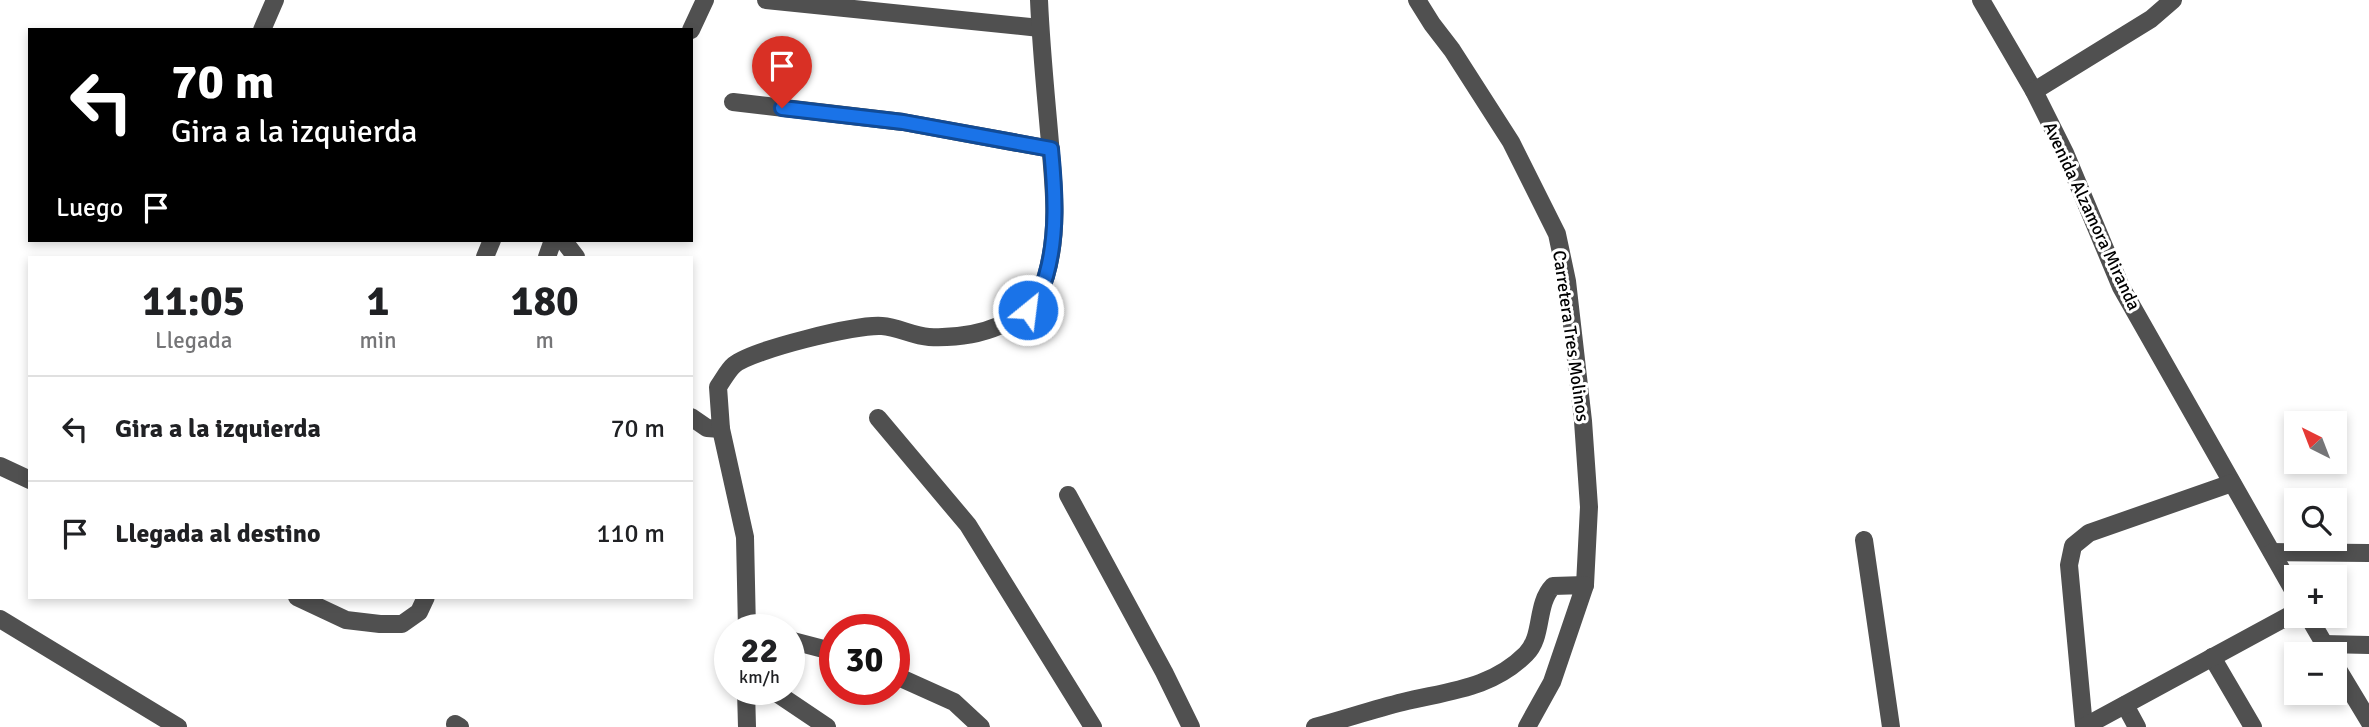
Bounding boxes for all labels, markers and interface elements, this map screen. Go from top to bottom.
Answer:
pin [752,36,812,108]
icon: arrive [763,47,801,85]
text: 70 m [171,52,274,112]
icon: left [56,56,147,147]
text: Gira a la izquierda [171,112,418,151]
street label: Avenida Alzamora Miranda [2039,118,2145,314]
icon: arrive [137,189,175,227]
text: Luego [56,192,123,224]
street label: Carretera Tres Molinos [1548,249,1594,423]
position arrow [991,273,1065,347]
text: 11:05 [142,276,245,327]
text: 1 [367,276,389,327]
text: 180 [511,276,579,327]
text: Llegada [155,326,232,355]
text: min [359,326,397,355]
text: m [536,326,554,355]
icon: left [56,410,94,448]
north arrow [2284,411,2347,474]
map controls [2284,411,2347,705]
text: Gira a la izquierda [115,413,321,445]
text: 70 m [610,413,665,445]
button: search [2284,488,2347,551]
icon: arrive [56,515,94,553]
text: Llegada al destino [115,518,321,550]
text: 110 m [596,518,665,550]
button: + [2284,565,2347,628]
speed limit sign: 30 [819,614,910,705]
text: 22 [741,629,778,672]
button: − [2284,642,2347,705]
text: km/h [739,666,780,688]

